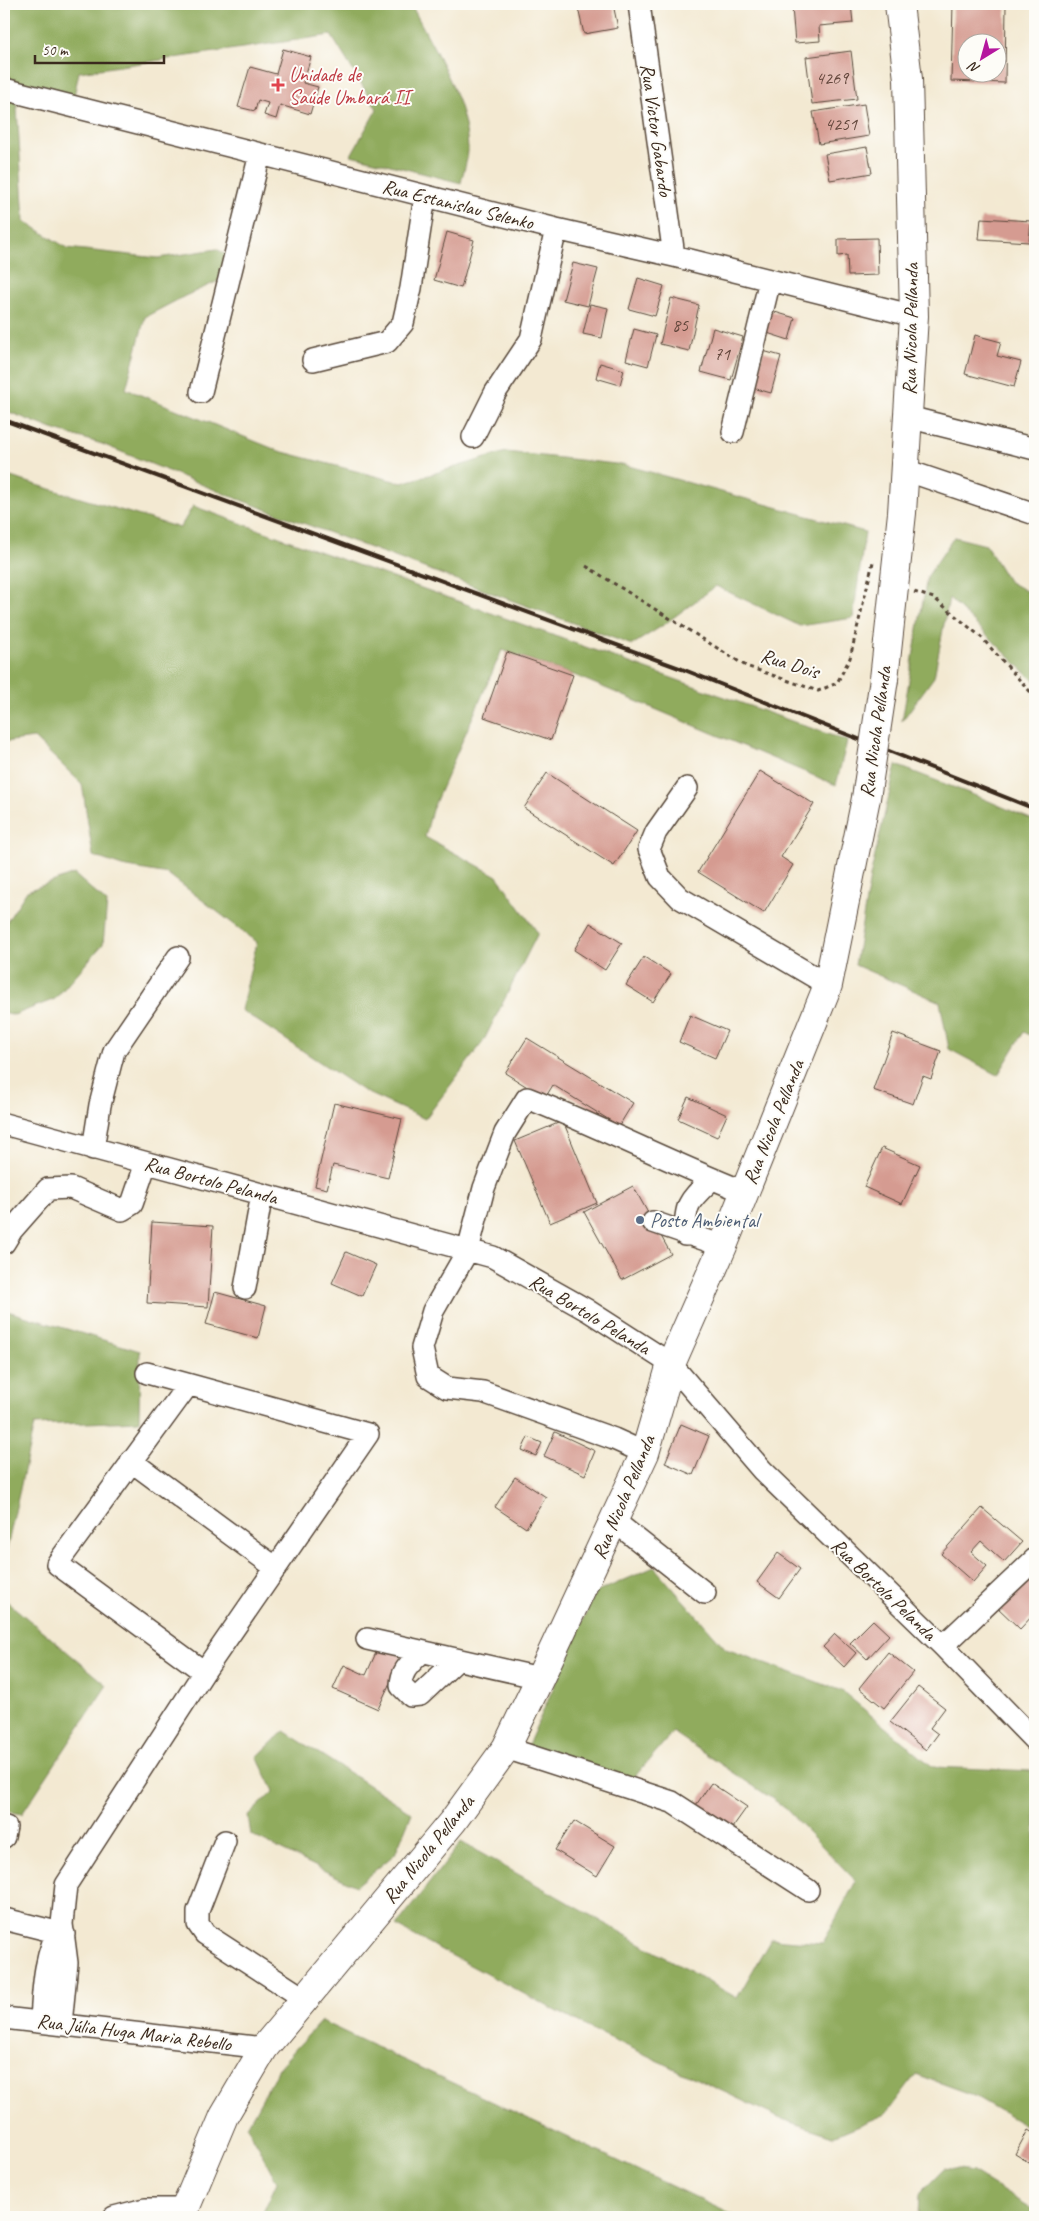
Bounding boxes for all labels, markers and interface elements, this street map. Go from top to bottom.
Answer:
scale bar [35,32,164,64]
north arrow [956,32,1006,82]
text: 50 m [42,41,69,60]
text: N [964,57,983,77]
place label: Unidade de Saúde Umbará II [289,62,414,110]
street label: Rua Victor Gabardo [635,62,678,199]
house number: 4269 [816,67,850,89]
marker: Unidade de Saúde Umbará II [271,78,285,92]
house number: 4251 [825,113,858,135]
street label: Rua Estanislau Selenko [380,174,537,236]
street label: Rua Nicola Pellanda [897,261,924,395]
house number: 85 [672,314,689,336]
house number: 71 [714,343,731,365]
street label: Rua Dois [758,643,824,685]
street label: Rua Nicola Pellanda [854,663,897,799]
street label: Rua Nicola Pellanda [737,1054,811,1188]
street label: Rua Bortolo Pelanda [142,1151,282,1211]
place label: Posto Ambiental [650,1208,762,1233]
marker: Posto Ambiental [634,1214,646,1226]
street label: Rua Bortolo Pelanda [525,1269,656,1361]
street label: Rua Nicola Pellanda [586,1430,662,1563]
street label: Rua Bortolo Pelanda [826,1533,943,1647]
street label: Rua Nicola Pellanda [377,1789,481,1908]
street label: Rua Júlia Huga Maria Rebello [35,2008,233,2057]

